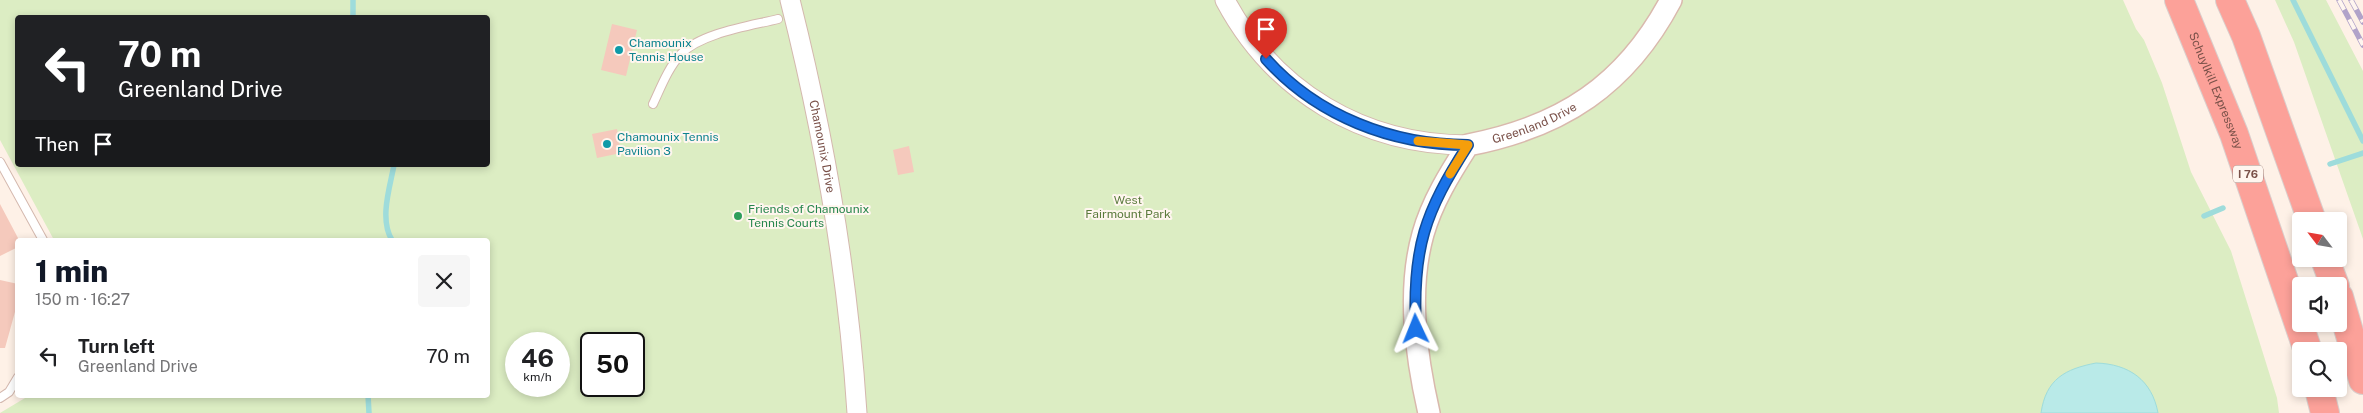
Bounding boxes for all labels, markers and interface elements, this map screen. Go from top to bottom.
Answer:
pin [1245,8,1287,59]
icon: arrive [1252,15,1280,43]
street label: Schuylkill Expressway [2186,30,2246,152]
text: 70 m [118,34,201,75]
icon: left [35,35,100,100]
place label: Chamounix Tennis House [629,36,704,64]
marker: Chamounix Tennis House [613,44,625,56]
text: Greenland Drive [118,76,283,102]
street label: Chamounix Drive [806,99,838,194]
street label: Greenland Drive [1491,100,1579,146]
icon: arrive [89,130,117,158]
place label: Chamounix Tennis Pavilion 3 [617,130,719,158]
text: Then [35,133,79,155]
marker: Chamounix Tennis Pavilion 3 [601,138,613,150]
road number: I 76 [2233,165,2263,182]
park label: West Fairmount Park [1085,193,1171,221]
place label: Friends of Chamounix Tennis Courts [748,202,870,230]
marker: Friends of Chamounix Tennis Courts [732,210,744,222]
north arrow [2292,212,2348,268]
map controls [2292,212,2347,397]
text: 1 min [35,253,108,289]
button: close [418,255,470,307]
button: sound [2292,277,2347,332]
text: 150 m · 16:27 [35,290,130,309]
position arrow [1389,302,1441,354]
speed limit sign: 50 [580,332,645,397]
text: Turn left [78,335,155,357]
icon: left [35,342,63,370]
button: search [2292,342,2347,397]
text: 46 [521,343,554,373]
text: 70 m [426,345,470,367]
text: Greenland Drive [78,357,198,376]
text: km/h [523,370,552,384]

